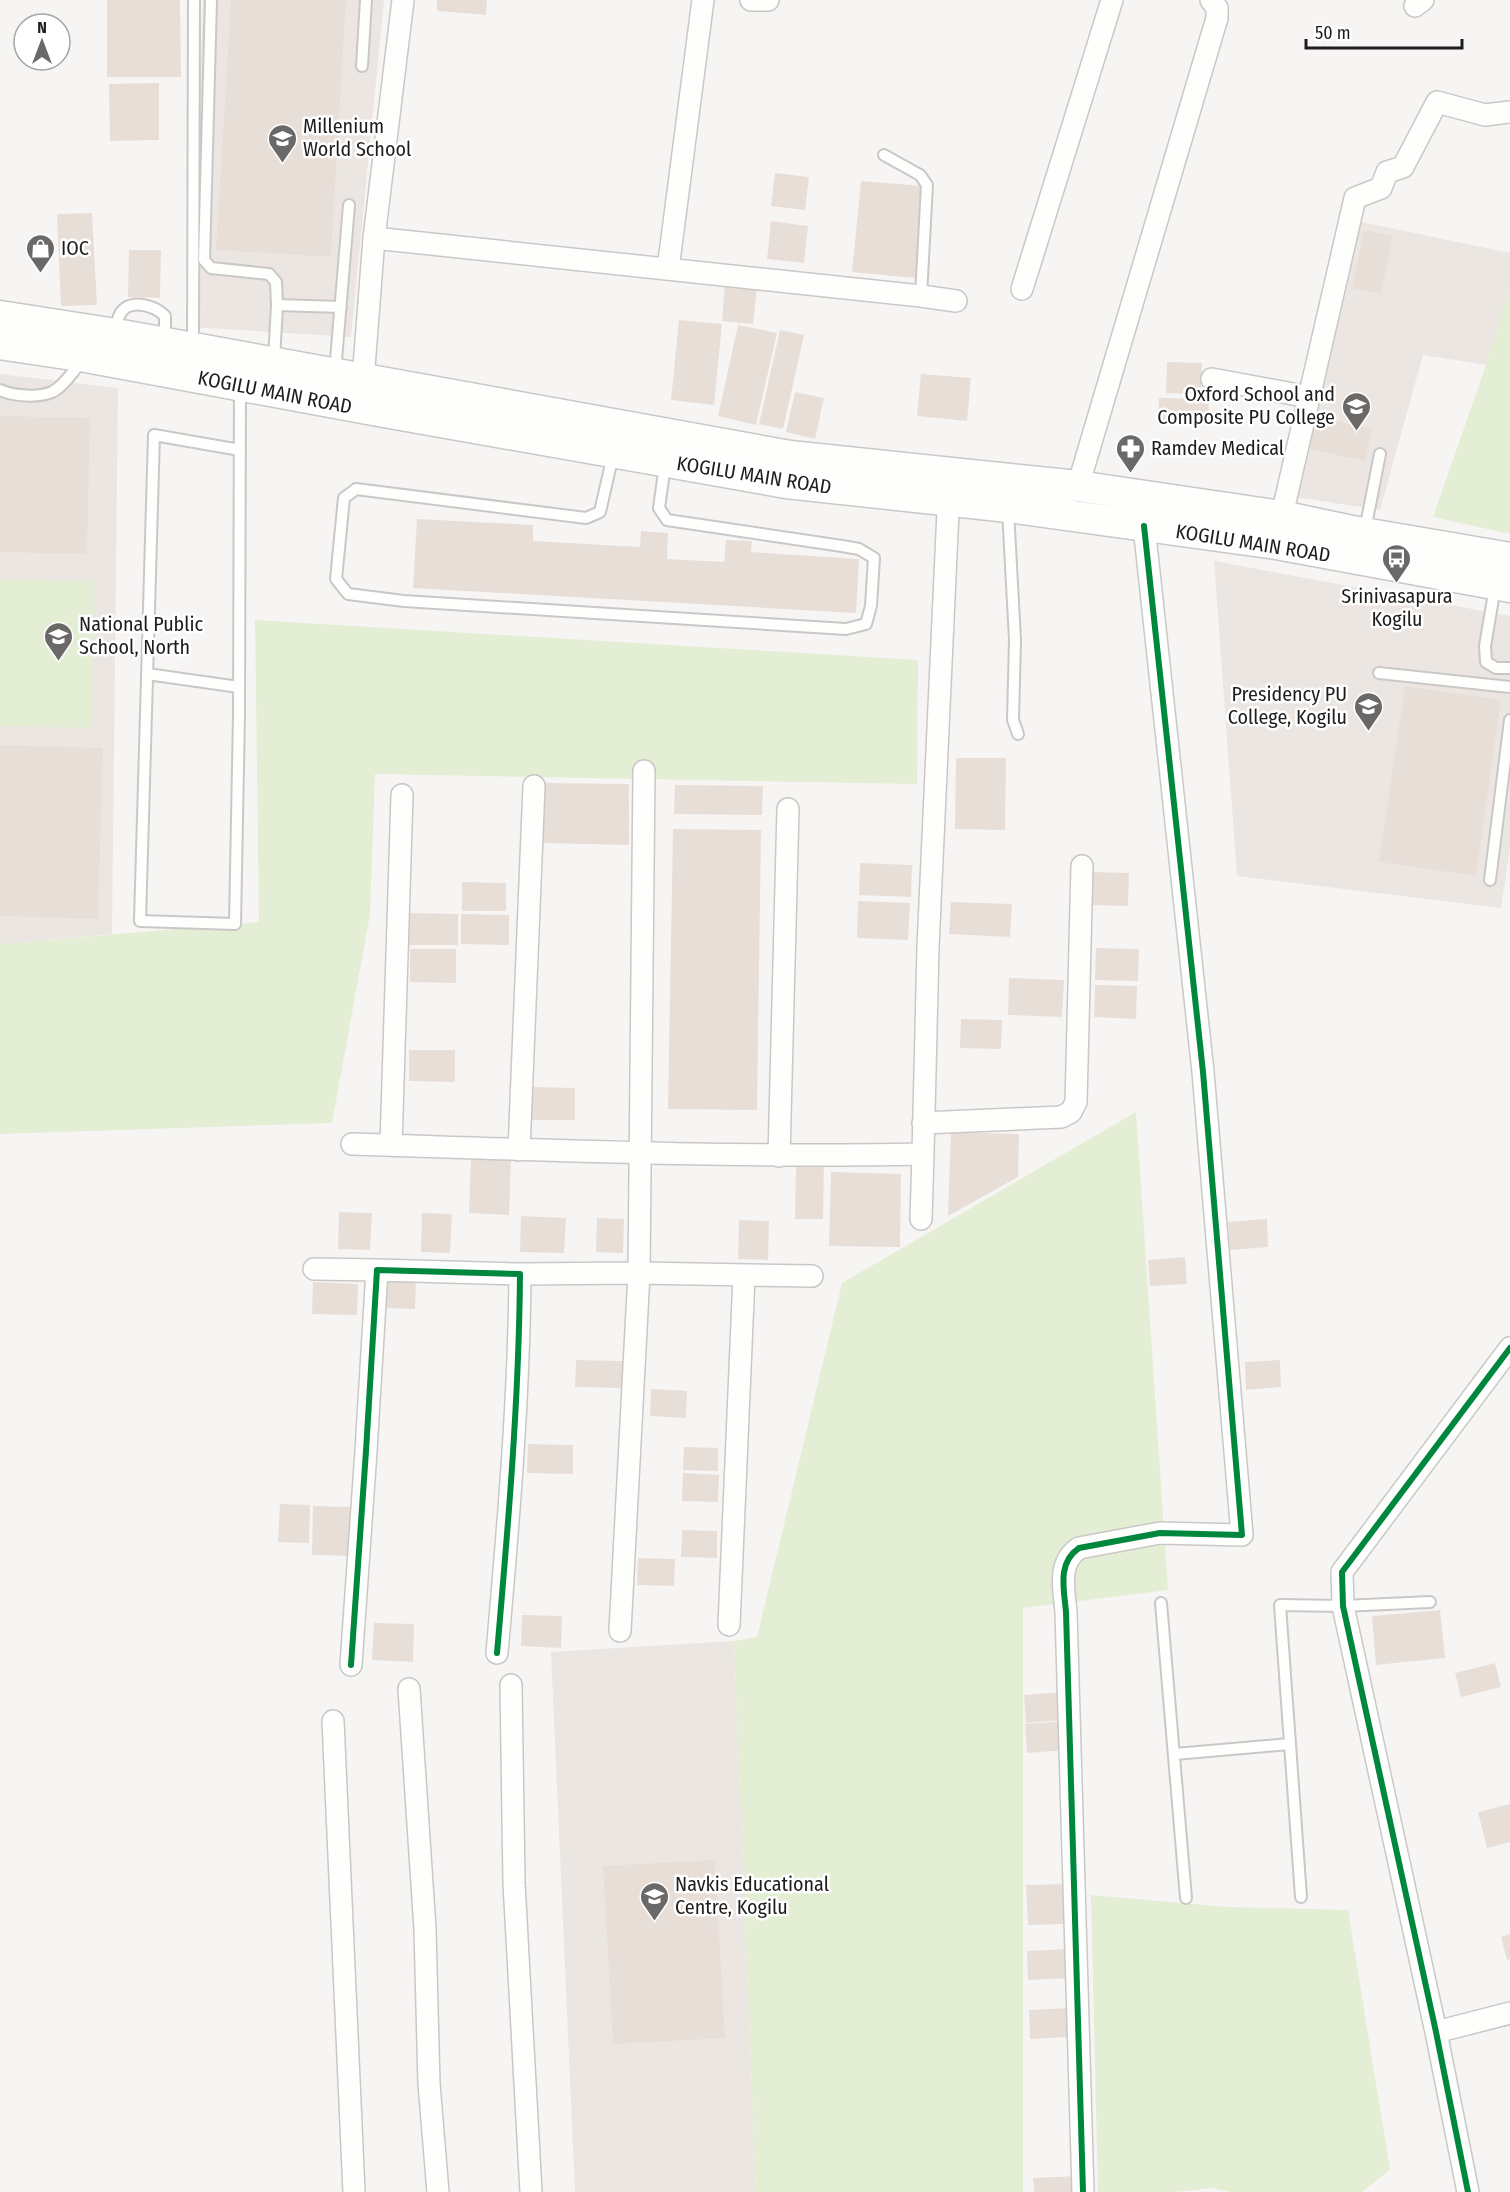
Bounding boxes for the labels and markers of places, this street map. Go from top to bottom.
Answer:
place label: Millenium World School [303,114,411,161]
school or university icon: Millenium World School [266,122,298,164]
shop icon: IOC [24,232,56,274]
place label: IOC [61,236,89,260]
place label: Oxford School and Composite PU College [1157,382,1335,429]
school or university icon: Oxford School and Composite PU College [1340,390,1372,432]
pharmacy icon: Ramdev Medical [1114,432,1146,474]
place label: Ramdev Medical [1151,436,1284,460]
bus stop icon: Srinivasapura Kogilu [1381,542,1413,584]
place label: Srinivasapura Kogilu [1341,584,1453,631]
place label: National Public School, North [79,612,204,659]
school or university icon: National Public School, North [42,620,74,662]
place label: Presidency PU College, Kogilu [1228,682,1347,729]
school or university icon: Presidency PU College, Kogilu [1352,690,1384,732]
place label: Navkis Educational Centre, Kogilu [675,1872,829,1919]
school or university icon: Navkis Educational Centre, Kogilu [638,1880,670,1922]

